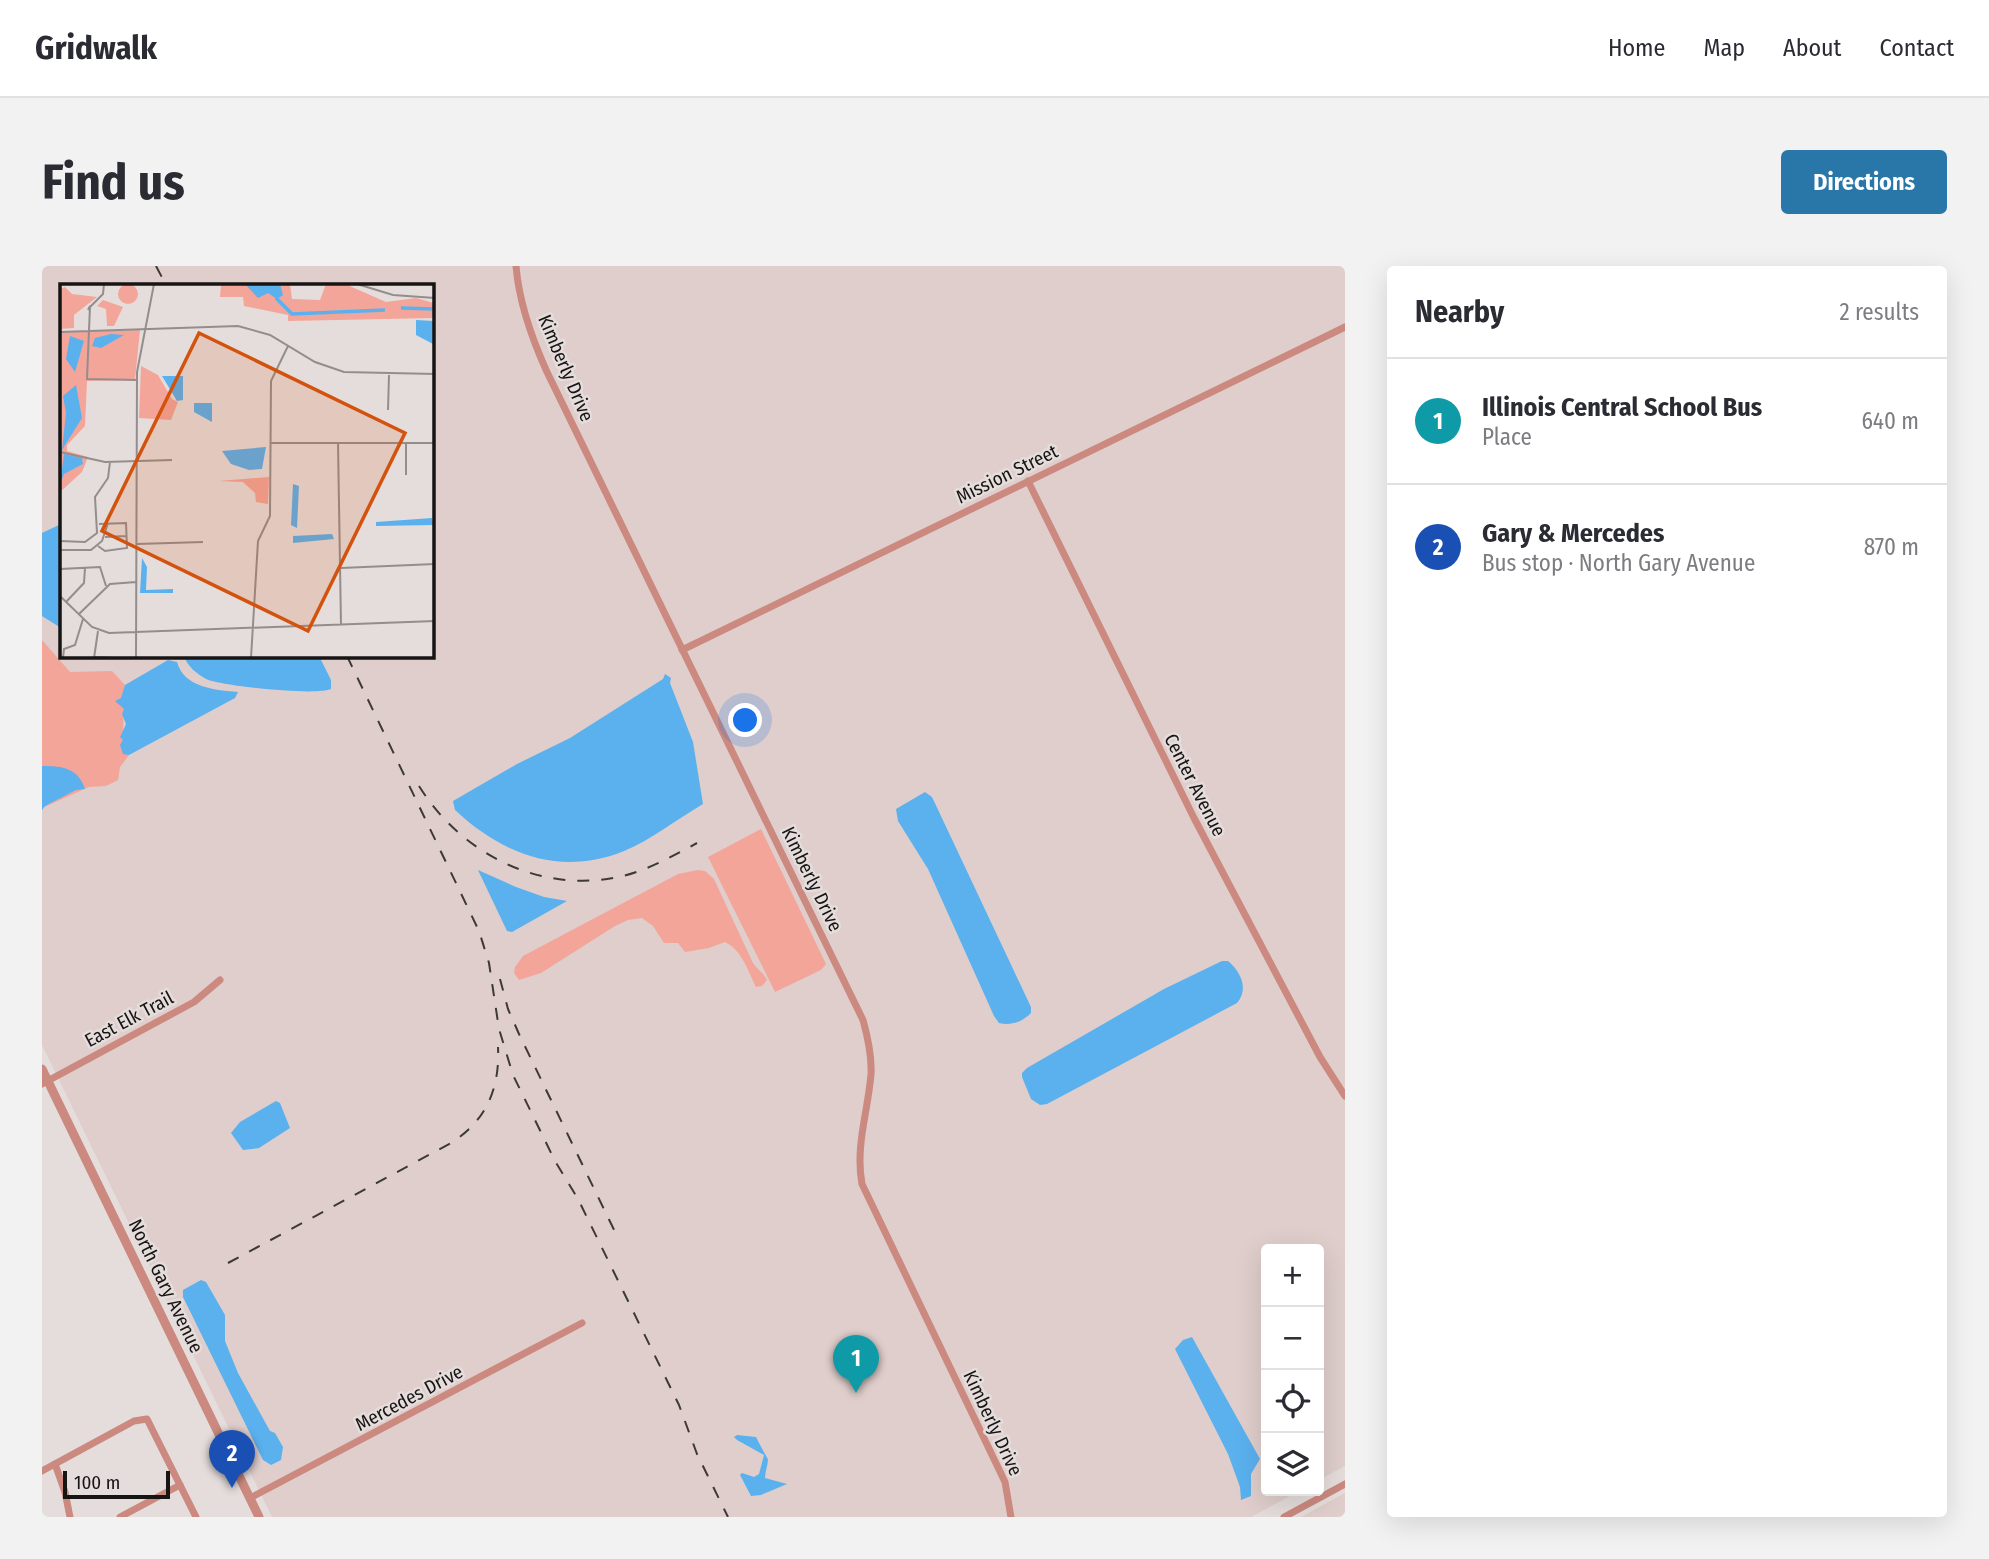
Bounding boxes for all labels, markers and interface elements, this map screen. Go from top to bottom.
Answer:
text: Gridwalk [35,28,157,68]
text: Home [1608,34,1665,62]
text: Map [1703,34,1745,62]
text: About [1783,34,1841,62]
text: Contact [1879,34,1954,62]
button: Directions [1781,150,1947,214]
text: Find us [42,153,185,212]
inset map [60,284,434,658]
text: Nearby [1415,294,1504,330]
text: 2 results [1839,298,1919,326]
street label: Kimberly Drive [533,311,599,425]
text: Illinois Central School Bus [1482,392,1762,423]
text: 1 [1433,407,1443,435]
text: 640 m [1861,407,1919,435]
text: Place [1482,423,1532,451]
street label: Mission Street [952,439,1062,509]
text: Gary & Mercedes [1482,518,1664,549]
text: 2 [1433,533,1443,561]
text: 870 m [1864,533,1919,561]
text: Bus stop · North Gary Avenue [1482,549,1755,577]
your location [728,703,762,737]
street label: Center Avenue [1159,730,1231,840]
street label: Kimberly Drive [777,823,847,935]
street label: East Elk Trail [81,986,177,1052]
street label: North Gary Avenue [124,1215,208,1357]
map controls [1261,1244,1324,1496]
button: + [1261,1244,1324,1307]
button: − [1261,1307,1324,1370]
pin: 1 [833,1335,879,1393]
street label: Mercedes Drive [351,1360,467,1436]
street label: Kimberly Drive [959,1367,1027,1479]
button: locate [1261,1370,1324,1433]
pin: 2 [209,1430,255,1488]
button: layers [1261,1433,1324,1496]
scale bar [63,1468,170,1500]
text: 100 m [74,1471,120,1494]

